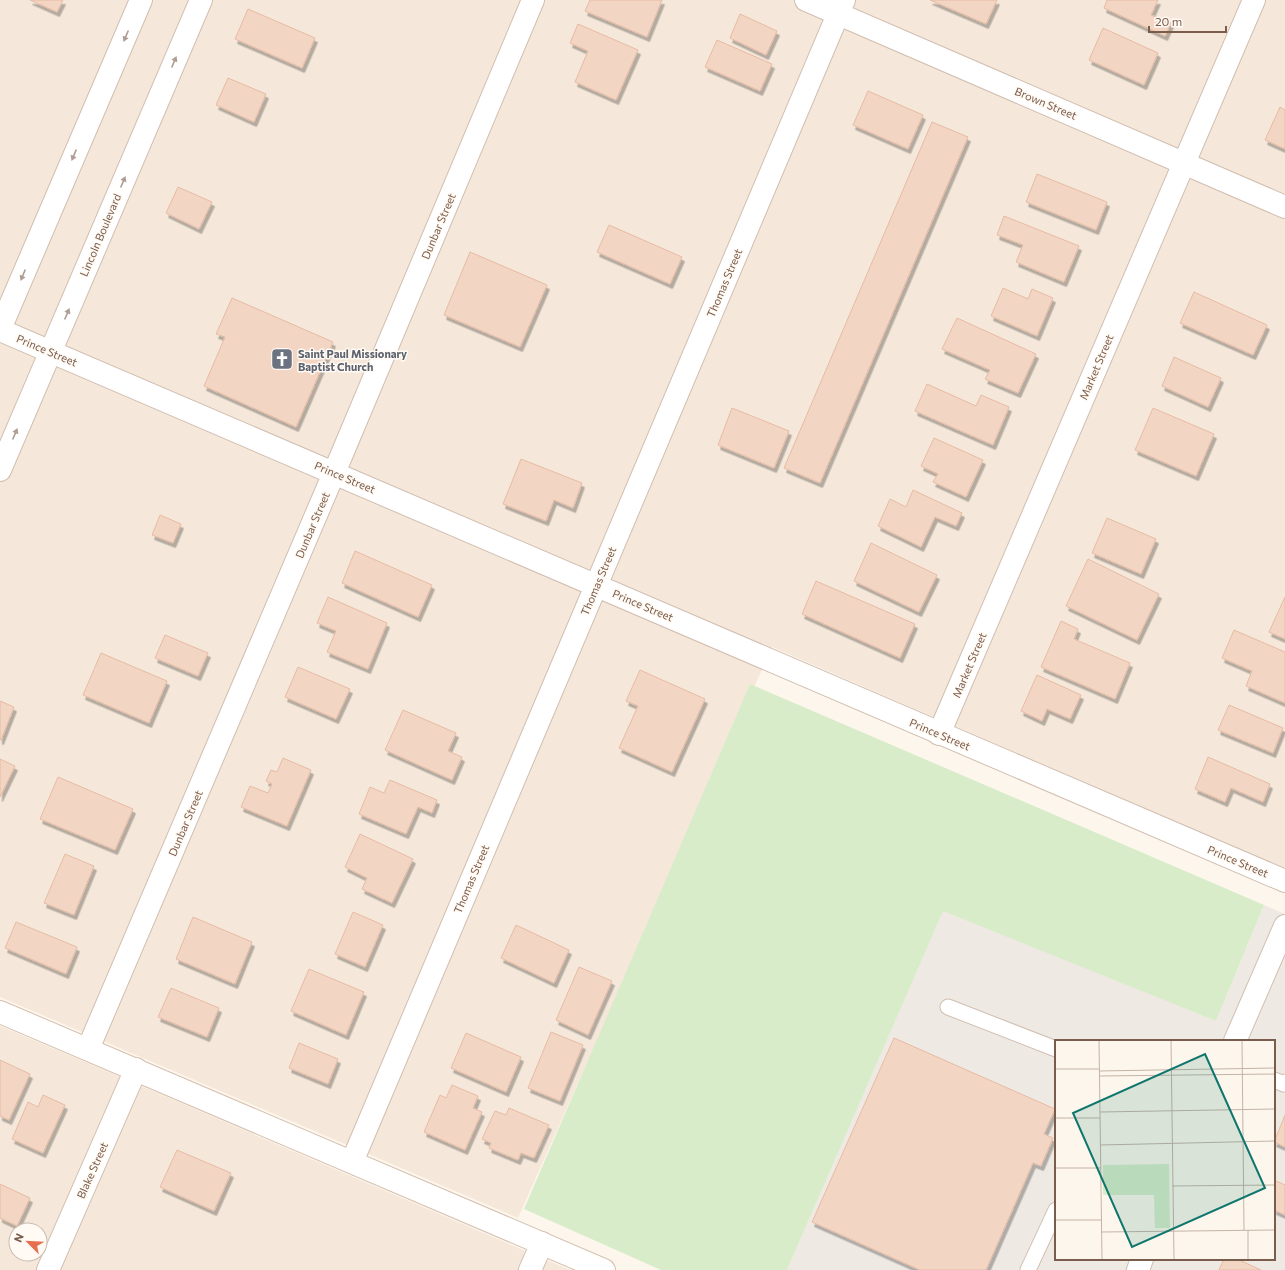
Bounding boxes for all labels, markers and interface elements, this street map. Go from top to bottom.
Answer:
scale bar [1149,8,1226,34]
text: 20 m [1155,14,1182,28]
one-way arrow [122,30,128,42]
one-way arrow [171,57,177,68]
street label: Brown Street [1013,84,1079,122]
one-way arrow [71,150,77,162]
one-way arrow [120,176,126,187]
street label: Dunbar Street [418,191,458,261]
street label: Lincoln Boulevard [77,192,123,278]
street label: Thomas Street [704,246,745,319]
one-way arrow [20,269,26,280]
one-way arrow [64,308,70,320]
street label: Prince Street [15,331,80,369]
street label: Market Street [1076,332,1116,402]
church icon: Saint Paul Missionary Baptist Church [269,346,295,372]
place label: Saint Paul Missionary Baptist Church [298,347,407,373]
one-way arrow [13,427,19,439]
street label: Prince Street [313,458,378,496]
street label: Dunbar Street [292,490,332,560]
street label: Thomas Street [578,544,619,617]
street label: Prince Street [611,586,676,624]
street label: Market Street [949,630,989,700]
street label: Prince Street [908,715,973,753]
street label: Dunbar Street [165,788,205,858]
street label: Thomas Street [451,842,492,915]
street label: Prince Street [1206,842,1271,880]
inset map [1055,1040,1275,1260]
street label: Blake Street [74,1139,110,1200]
north arrow [8,1222,48,1262]
text: N [11,1231,26,1244]

